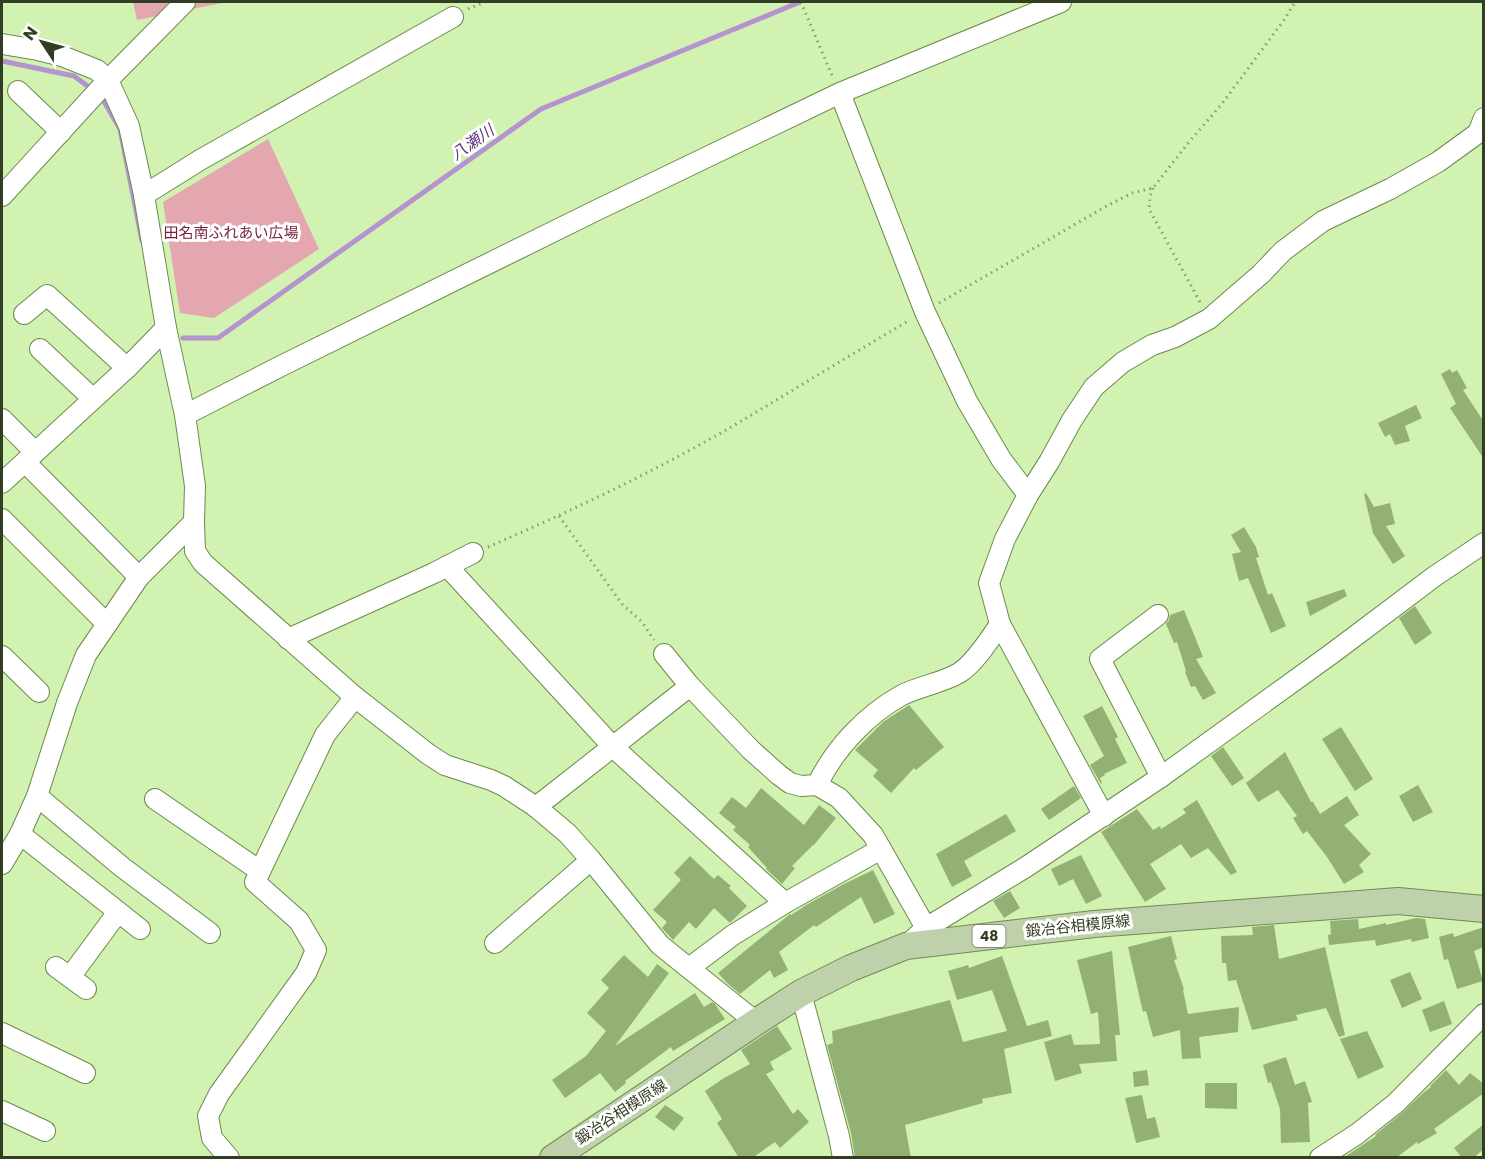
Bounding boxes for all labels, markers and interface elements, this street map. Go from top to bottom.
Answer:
north arrow [12,12,72,72]
text: N [17,22,43,45]
water label: 八瀬川 [446,118,500,166]
park label: 田名南ふれあい広場 [163,222,299,243]
street label: 鍛冶谷相模原線 [1025,910,1131,941]
road number: 48 [972,925,1006,947]
street label: 鍛冶谷相模原線 [571,1074,670,1149]

